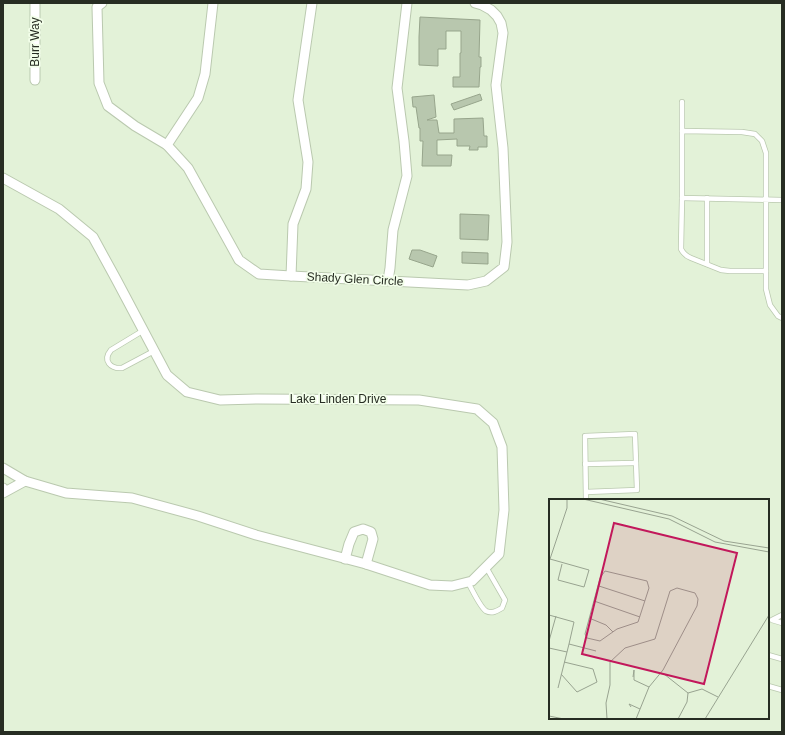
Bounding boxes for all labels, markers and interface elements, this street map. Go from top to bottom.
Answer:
street label: Burr Way [28,17,42,67]
street label: Shady Glen Circle [306,269,404,289]
street label: Lake Linden Drive [290,392,387,406]
inset map [549,499,769,719]

